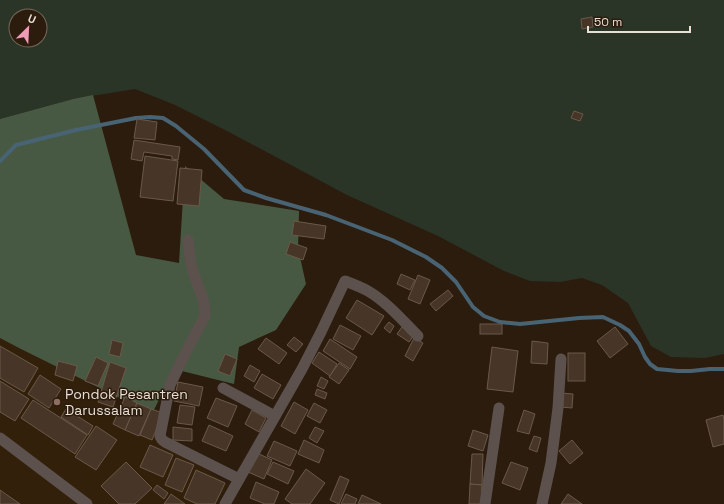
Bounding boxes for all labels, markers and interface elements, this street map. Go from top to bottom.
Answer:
north arrow [8,8,48,48]
scale bar [588,8,690,34]
text: U [26,11,38,27]
text: 50 m [594,14,622,30]
place label: Pondok Pesantren Darussalam [65,385,188,419]
marker: Pondok Pesantren Darussalam [52,397,62,407]

